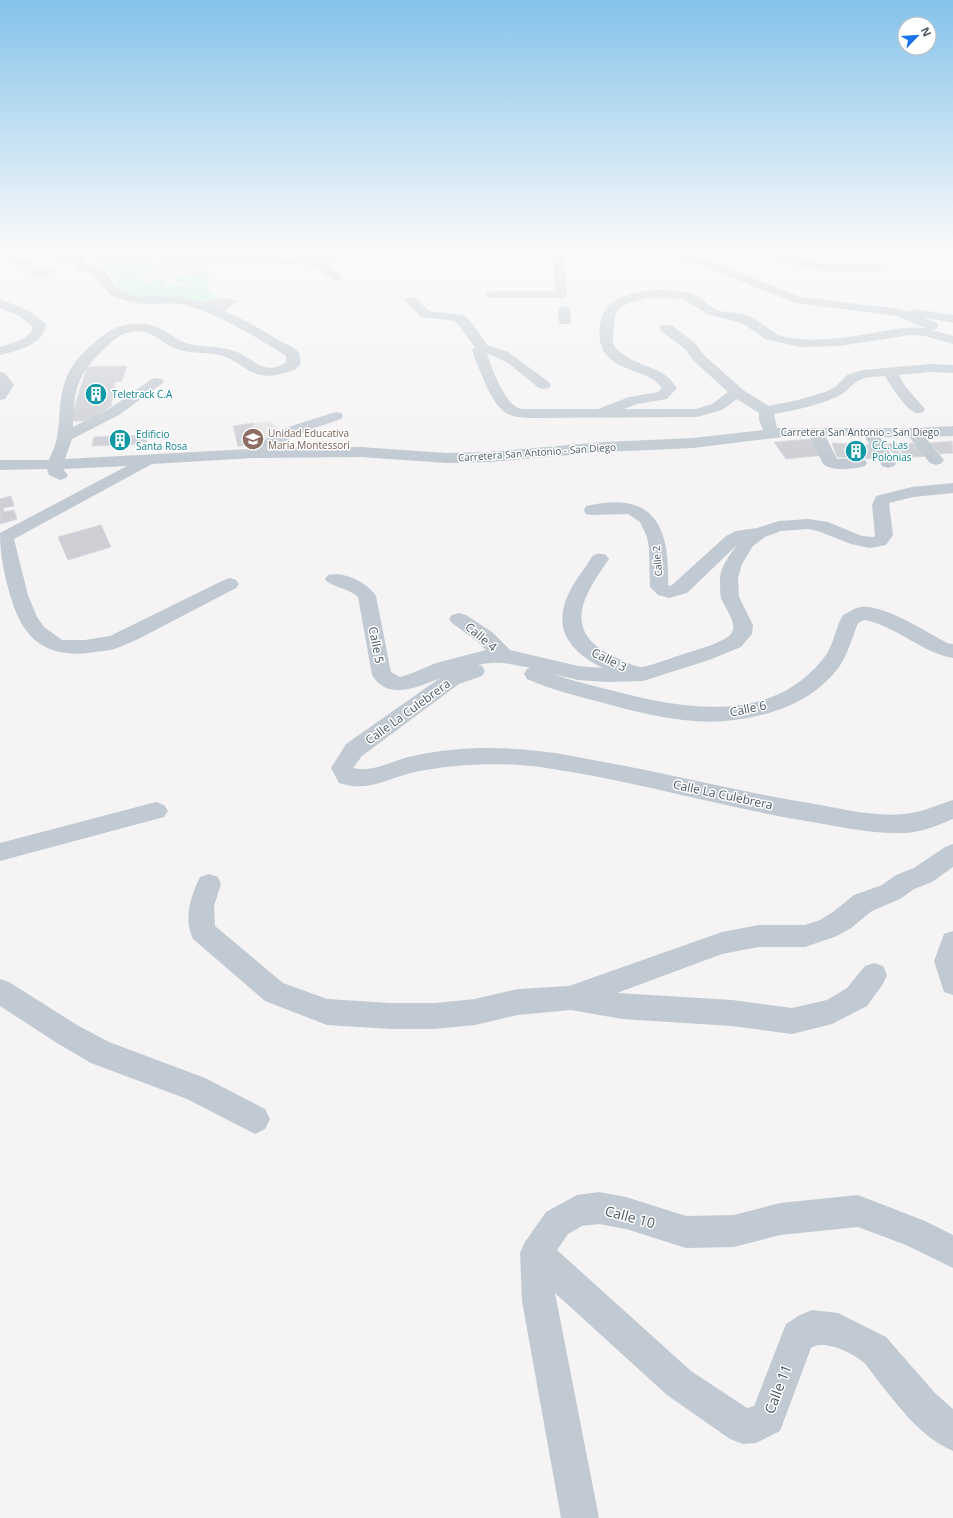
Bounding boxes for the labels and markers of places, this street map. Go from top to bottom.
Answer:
building icon: Teletrack C.A [83,381,109,407]
place label: Teletrack C.A [112,387,173,401]
school or university icon: Unidad Educativa María Montessori [240,426,266,452]
place label: Unidad Educativa María Montessori [268,426,350,452]
building icon: Edificio Santa Rosa [107,427,133,453]
place label: Edificio Santa Rosa [136,427,187,453]
building icon: C.C. Las Polonias [843,438,869,464]
place label: C.C. Las Polonias [872,438,912,464]

